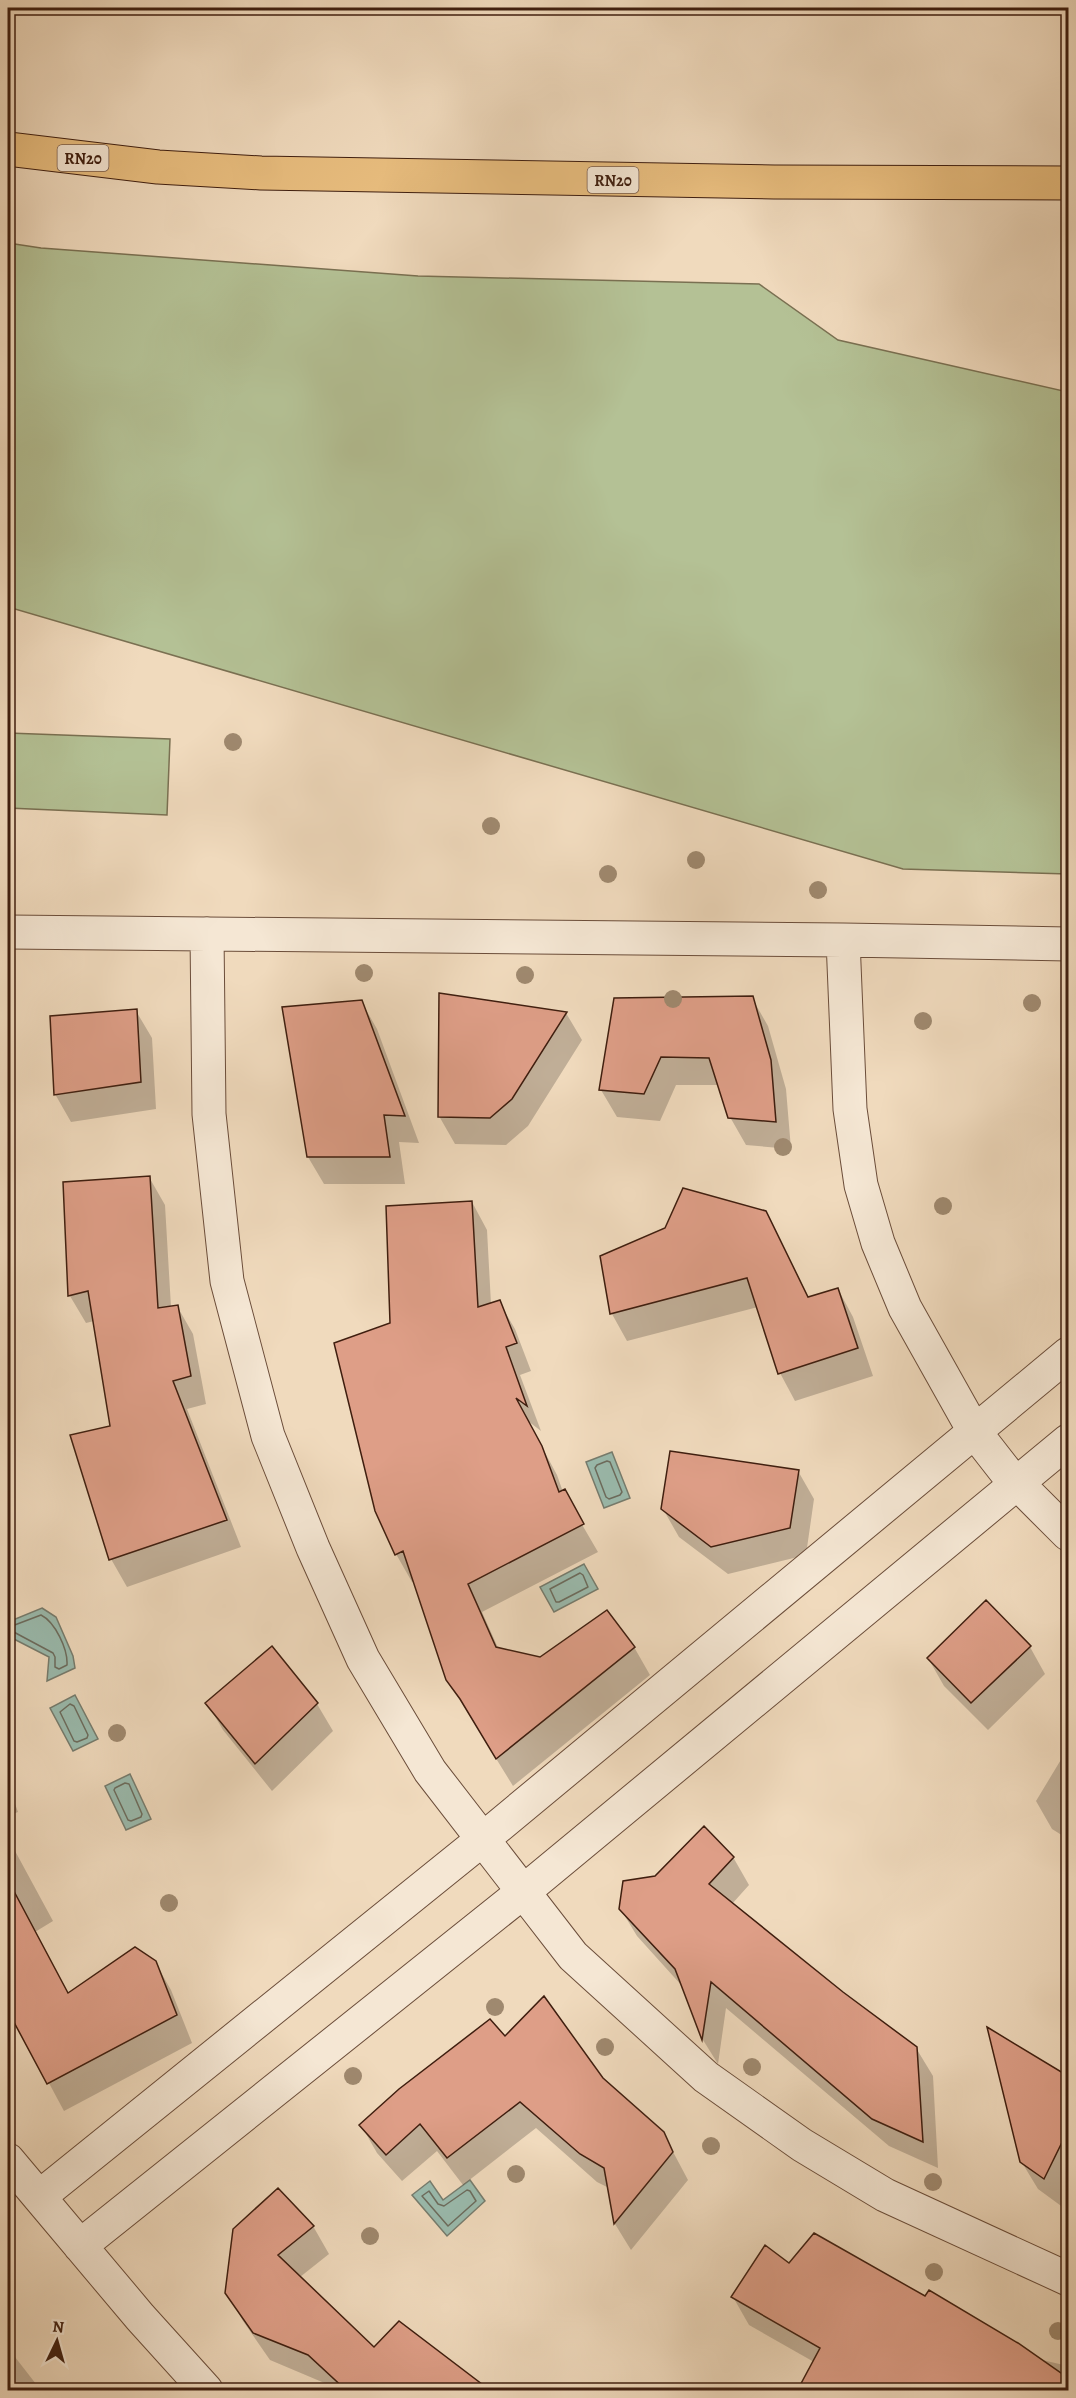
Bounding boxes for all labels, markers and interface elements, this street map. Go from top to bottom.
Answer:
road number: RN20 [58,145,109,171]
road number: RN20 [588,167,638,193]
north arrow [27,2311,87,2371]
text: N [51,2316,65,2339]

